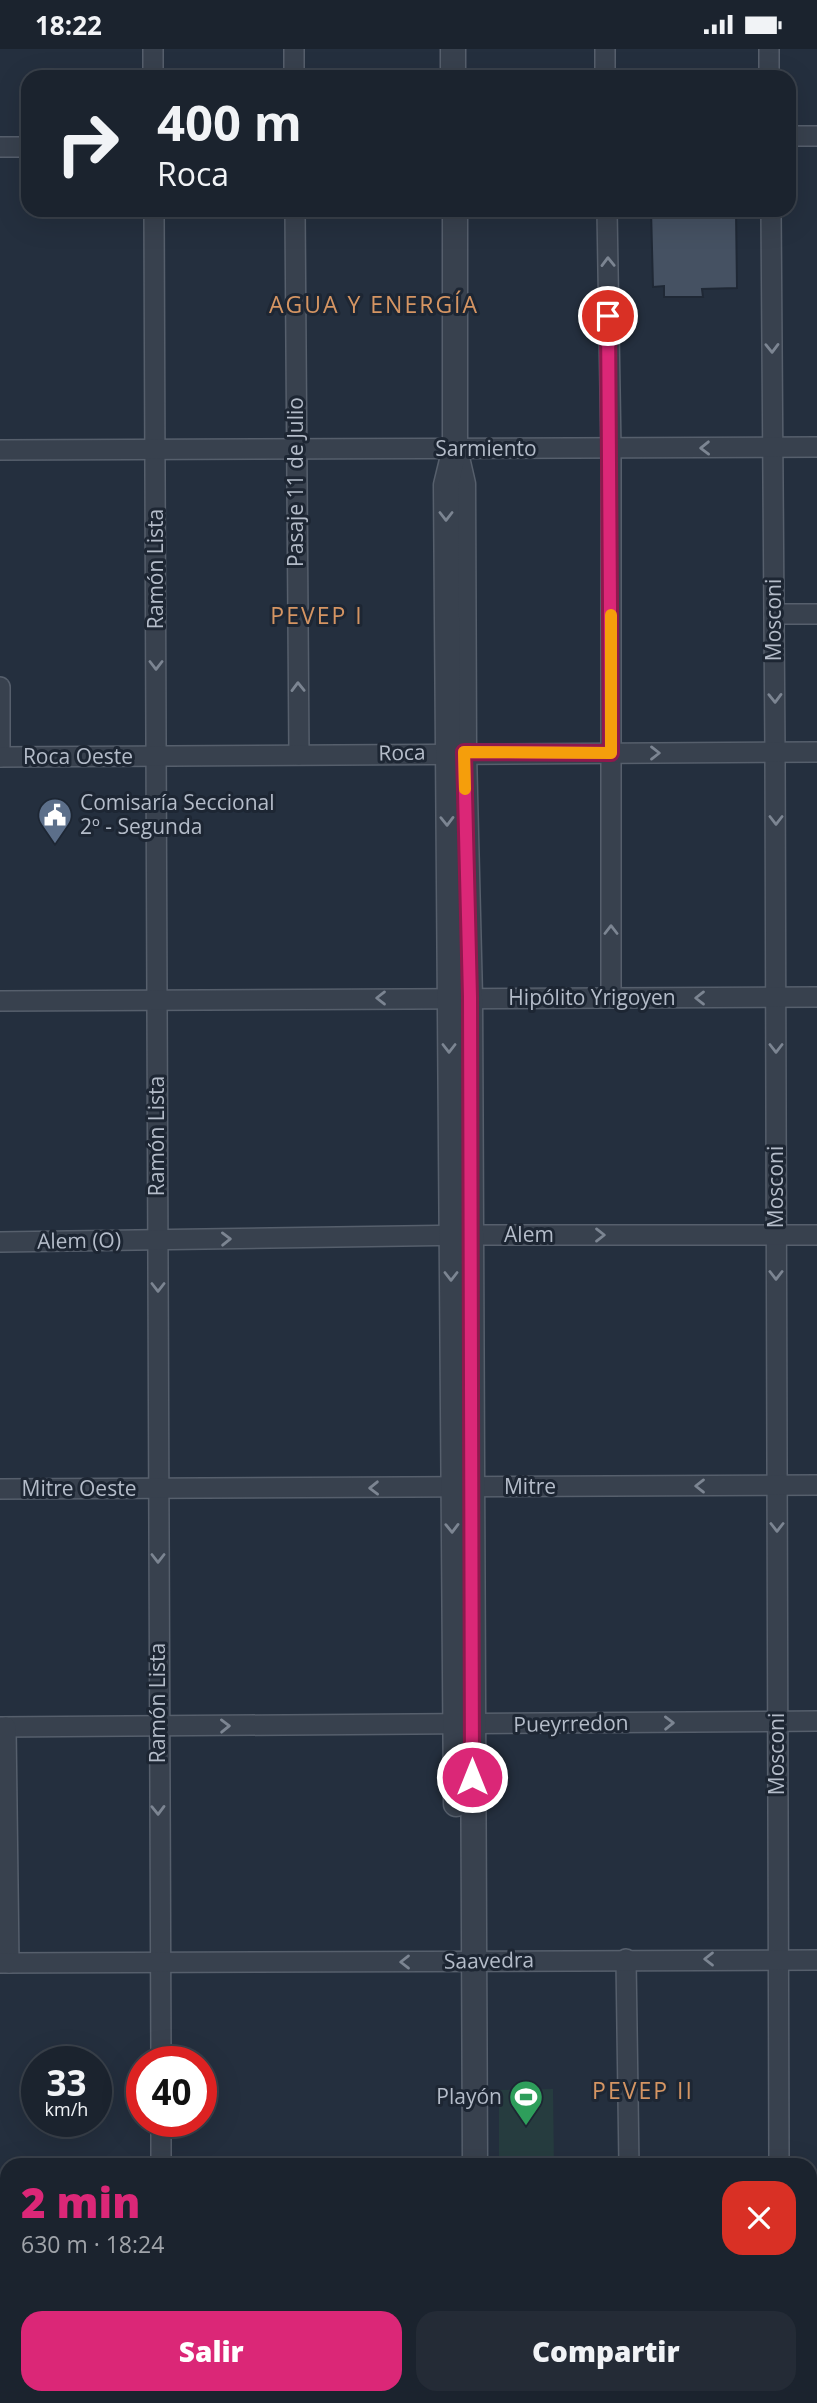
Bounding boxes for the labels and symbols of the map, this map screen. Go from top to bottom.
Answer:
one-way arrow [600,256,615,267]
pin [578,286,638,346]
district label: AGUA Y ENERGÍA [269,288,479,320]
one-way arrow [764,344,780,354]
street label: Pasaje 11 de Julio [281,397,309,567]
street label: Sarmiento [435,434,537,462]
one-way arrow [699,440,710,456]
street label: Ramón Lista [141,509,169,629]
one-way arrow [438,511,454,522]
street label: Mosconi [759,579,787,661]
district label: PEVEP I [270,599,364,631]
one-way arrow [148,660,164,671]
one-way arrow [290,681,306,691]
one-way arrow [767,694,783,704]
street label: Roca [378,738,426,766]
street label: Roca Oeste [23,742,133,770]
one-way arrow [650,745,661,761]
place label: Comisaría Seccional 2º - Segunda [80,788,275,840]
public building icon: Comisaría Seccional 2º - Segunda [36,796,74,845]
one-way arrow [440,815,455,826]
one-way arrow [768,815,784,826]
one-way arrow [603,924,619,935]
street label: Hipólito Yrigoyen [508,983,676,1011]
one-way arrow [375,990,386,1006]
one-way arrow [694,990,705,1006]
one-way arrow [442,1043,457,1054]
one-way arrow [768,1043,784,1053]
street label: Ramón Lista [142,1076,170,1196]
street label: Mosconi [761,1146,789,1228]
street label: Alem [504,1220,554,1248]
street label: Alem (O) [37,1225,121,1255]
one-way arrow [596,1227,606,1243]
one-way arrow [221,1231,232,1247]
one-way arrow [768,1270,784,1281]
one-way arrow [443,1271,459,1281]
one-way arrow [150,1282,166,1293]
street label: Mitre [504,1472,556,1500]
street label: Mitre Oeste [22,1474,136,1502]
one-way arrow [694,1478,705,1494]
one-way arrow [369,1480,380,1495]
one-way arrow [769,1522,785,1533]
one-way arrow [444,1523,460,1533]
one-way arrow [150,1553,166,1564]
street label: Ramón Lista [143,1643,171,1763]
street label: Pueyrredon [513,1708,629,1738]
street label: Mosconi [762,1713,790,1795]
one-way arrow [664,1715,675,1730]
one-way arrow [221,1718,231,1734]
position arrow [435,1740,509,1814]
one-way arrow [150,1805,166,1816]
street label: Saavedra [444,1945,534,1975]
one-way arrow [704,1951,714,1967]
one-way arrow [399,1954,409,1970]
speed limit sign: 40 [126,2046,217,2137]
district label: PEVEP II [592,2074,694,2106]
sports icon: Playón [507,2078,545,2127]
place label: Playón [436,2082,502,2110]

